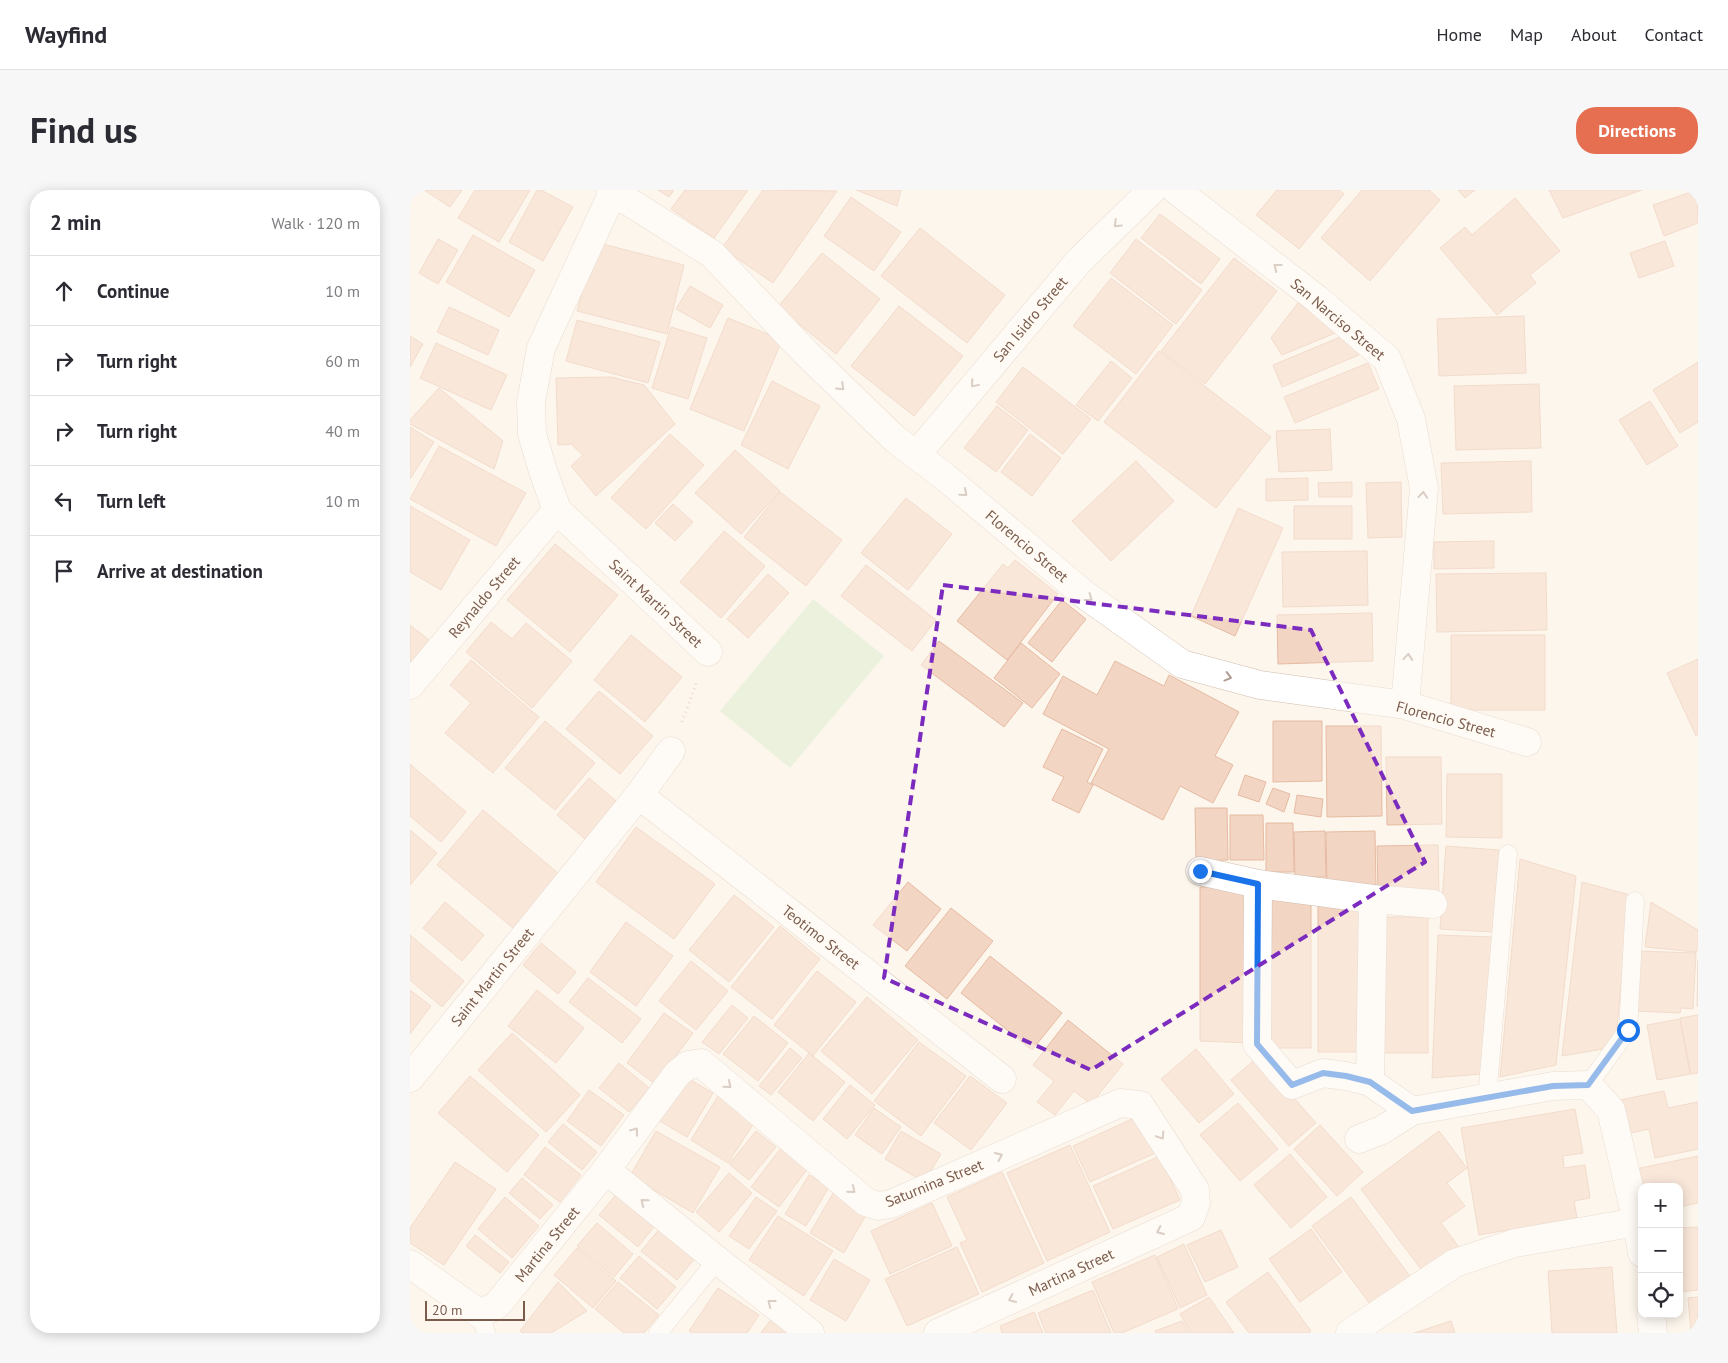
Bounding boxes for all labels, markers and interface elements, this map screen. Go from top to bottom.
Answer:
text: Wayfind [25,19,107,50]
text: Home [1436,23,1482,46]
text: Map [1510,23,1543,46]
text: About [1571,23,1617,46]
text: Contact [1645,23,1703,46]
text: Find us [30,107,138,153]
button: Directions [1576,107,1698,154]
text: 2 min [50,209,101,236]
text: Walk · 120 m [271,213,360,233]
one-way arrow [1114,218,1123,227]
one-way arrow [1274,265,1283,273]
street label: San Isidro Street [989,272,1071,366]
street label: San Narciso Street [1287,274,1389,364]
icon: ahead [50,277,78,305]
text: Continue [97,279,169,303]
text: 10 m [325,281,360,301]
icon: right [50,347,78,375]
text: Turn right [97,349,177,373]
text: 60 m [325,351,360,371]
one-way arrow [971,379,980,388]
one-way arrow [836,381,845,390]
icon: right [50,417,78,445]
text: Turn right [97,419,177,443]
text: 40 m [325,421,360,441]
icon: left [50,487,78,515]
one-way arrow [959,487,968,496]
text: Turn left [97,489,166,513]
one-way arrow [1418,490,1429,498]
text: 10 m [325,491,360,511]
street label: Florencio Street [982,506,1072,586]
street label: Reynaldo Street [444,552,524,642]
street label: Saint Martin Street [605,555,707,651]
icon: arrive [50,557,78,585]
text: Arrive at destination [97,559,263,583]
one-way arrow [1083,592,1092,601]
one-way arrow [1403,652,1414,660]
one-way arrow [1224,671,1232,681]
street label: Florencio Street [1394,697,1498,741]
route end [1189,860,1212,883]
street label: Teotimo Street [778,901,864,973]
street label: Saint Martin Street [446,924,538,1030]
route start [1617,1019,1640,1042]
one-way arrow [722,1080,731,1088]
one-way arrow [629,1127,638,1137]
one-way arrow [1155,1131,1164,1140]
one-way arrow [994,1152,1003,1162]
street label: Saturnina Street [882,1155,986,1211]
map controls [1638,1183,1683,1318]
button: + [1638,1183,1683,1228]
one-way arrow [847,1184,856,1193]
one-way arrow [641,1198,650,1207]
street label: Martina Street [511,1202,583,1286]
one-way arrow [1156,1225,1165,1235]
button: − [1638,1228,1683,1273]
street label: Martina Street [1025,1244,1117,1300]
button: locate [1638,1273,1683,1318]
one-way arrow [1008,1293,1017,1303]
scale bar [425,1298,525,1321]
one-way arrow [768,1300,777,1309]
text: 20 m [432,1301,462,1319]

